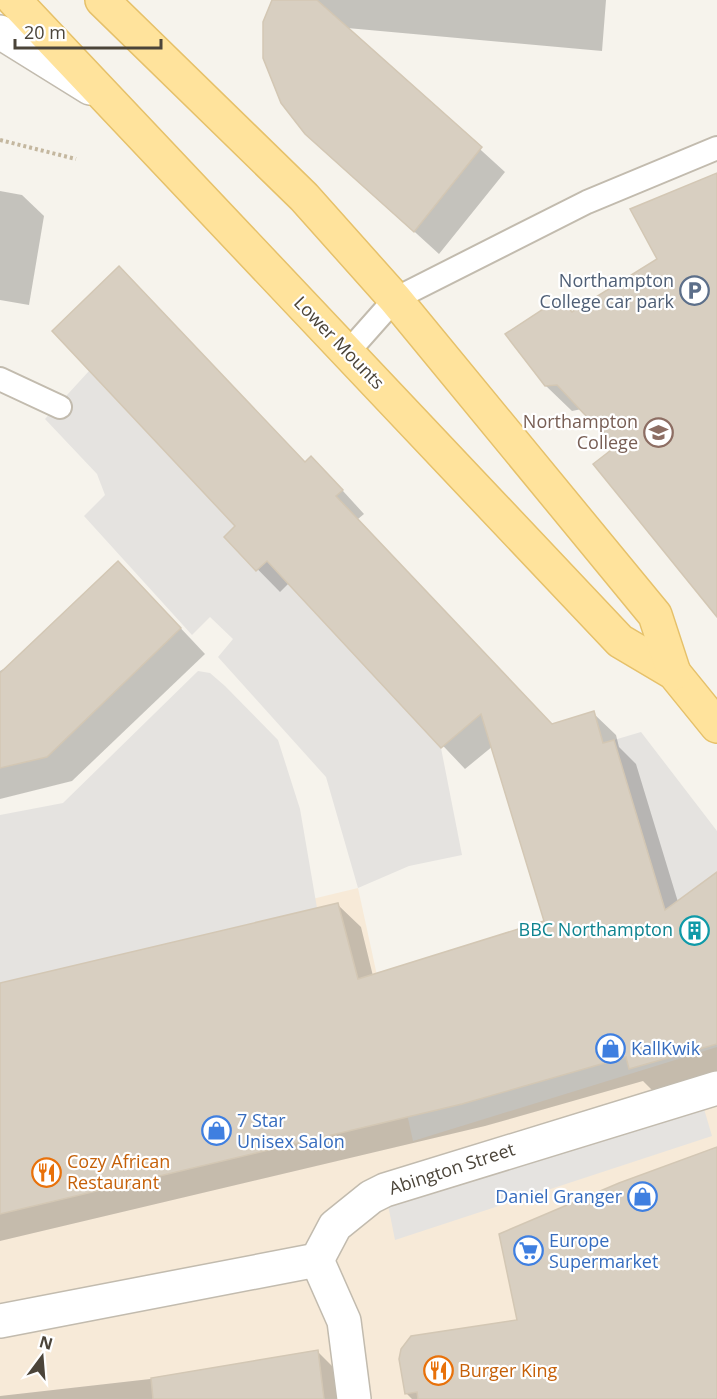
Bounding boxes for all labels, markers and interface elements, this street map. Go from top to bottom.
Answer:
scale bar [15,12,160,50]
text: 20 m [24,20,66,44]
place label: Northampton College car park [540,268,675,313]
parking icon: Northampton College car park [679,275,711,307]
street label: Lower Mounts [289,291,390,394]
place label: Northampton College [523,409,638,454]
school or university icon: Northampton College [643,416,675,448]
building icon: BBC Northampton [678,914,710,946]
place label: BBC Northampton [519,917,673,941]
shop icon: KallKwik [594,1033,626,1065]
place label: KallKwik [631,1036,701,1060]
place label: 7 Star Unisex Salon [237,1108,345,1153]
shop icon: 7 Star Unisex Salon [200,1115,232,1147]
street label: Abington Street [386,1136,518,1200]
place label: Cozy African Restaurant [67,1149,170,1194]
restaurant icon: Cozy African Restaurant [30,1156,62,1188]
shop icon: Daniel Granger [627,1181,659,1213]
place label: Daniel Granger [495,1184,623,1208]
place label: Europe Supermarket [549,1228,658,1273]
supermarket icon: Europe Supermarket [512,1235,544,1267]
north arrow [12,1327,72,1387]
text: N [37,1330,55,1355]
restaurant icon: Burger King [422,1355,454,1387]
place label: Burger King [459,1358,558,1382]

